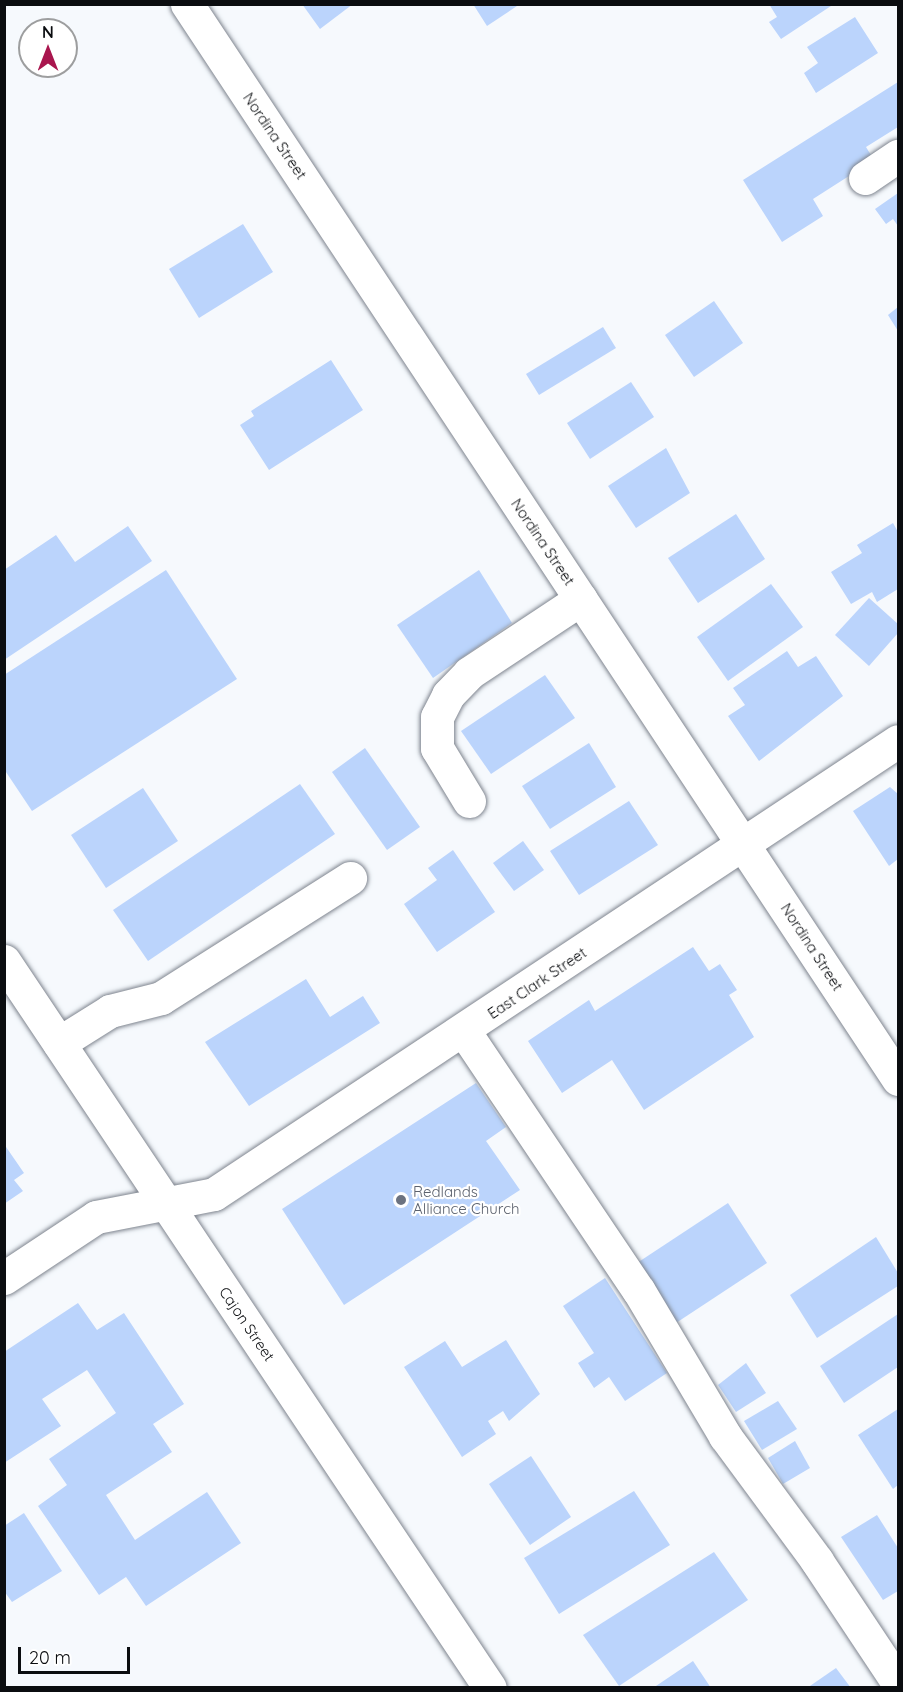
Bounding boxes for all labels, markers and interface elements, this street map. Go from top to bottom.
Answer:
north arrow [18,18,78,78]
text: N [42,22,54,42]
street label: Nordina Street [239,89,311,183]
street label: Nordina Street [507,495,579,589]
street label: Nordina Street [777,900,847,994]
street label: East Clark Street [484,943,590,1023]
place label: Redlands Alliance Church [413,1182,519,1217]
marker: Redlands Alliance Church [394,1193,408,1207]
street label: Cajon Street [216,1283,278,1365]
scale bar [21,1635,134,1673]
text: 20 m [29,1646,71,1669]

